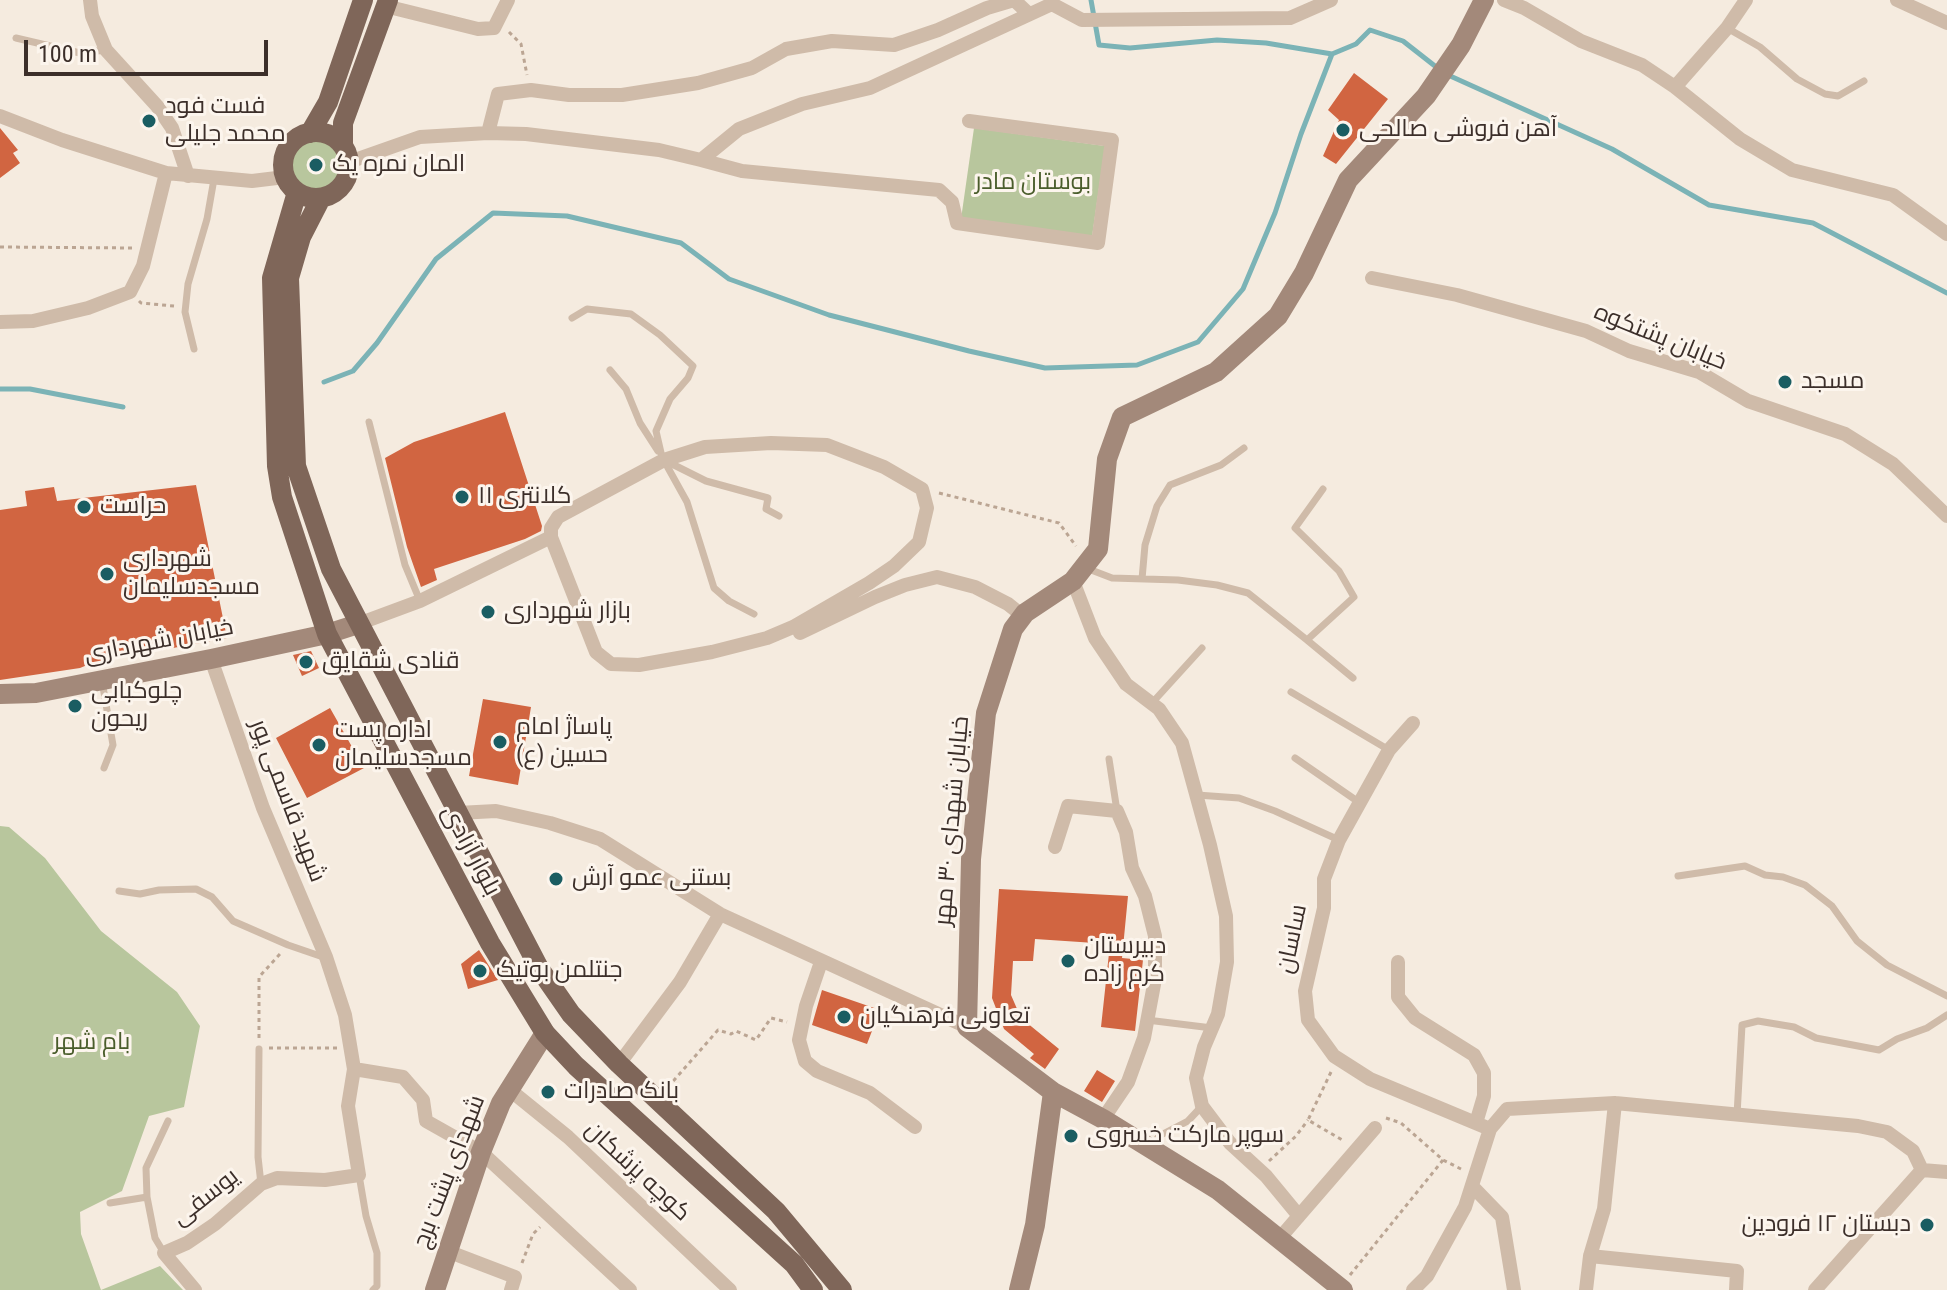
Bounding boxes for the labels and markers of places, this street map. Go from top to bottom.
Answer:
place label: فست فود محمد جلیلی [165,93,286,149]
marker: فست فود محمد جلیلی [140,112,158,130]
place label: آهن فروشی صالحی [1359,116,1557,144]
marker: آهن فروشی صالحی [1334,121,1352,139]
place label: المان نمره یک [332,151,465,179]
marker: المان نمره یک [307,156,325,174]
place label: مسجد [1801,368,1864,396]
marker: مسجد [1776,373,1794,391]
place label: کلانتری ۱۱ [478,483,572,511]
marker: کلانتری ۱۱ [453,488,471,506]
place label: حراست [100,493,166,521]
marker: حراست [75,498,93,516]
place label: شهرداری مسجدسلیمان [123,546,260,602]
marker: شهرداری مسجدسلیمان [98,565,116,583]
place label: بازار شهرداری [504,598,631,626]
marker: بازار شهرداری [479,603,497,621]
place label: قنادی شقایق [322,648,459,676]
marker: قنادی شقایق [297,653,315,671]
place label: چلوکبابی ریحون [91,678,182,734]
marker: چلوکبابی ریحون [66,697,84,715]
place label: پاساژ امام حسین (ع) [516,714,612,770]
place label: اداره پست مسجدسلیمان [335,717,472,773]
marker: پاساژ امام حسین (ع) [491,733,509,751]
marker: اداره پست مسجدسلیمان [310,736,328,754]
place label: بستنی عمو آرش [572,865,732,893]
marker: بستنی عمو آرش [547,870,565,888]
place label: دبیرستان کرم زاده [1084,933,1166,989]
marker: دبیرستان کرم زاده [1059,952,1077,970]
place label: جنتلمن بوتیک [496,957,623,985]
marker: جنتلمن بوتیک [471,962,489,980]
place label: تعاونی فرهنگیان [860,1003,1030,1031]
marker: تعاونی فرهنگیان [835,1008,853,1026]
place label: بانک صادرات [564,1078,679,1106]
marker: بانک صادرات [539,1083,557,1101]
place label: سوپر مارکت خسروی [1087,1122,1284,1150]
marker: سوپر مارکت خسروی [1062,1127,1080,1145]
place label: دبستان ۱۲ فرودین [1742,1211,1911,1239]
marker: دبستان ۱۲ فرودین [1918,1216,1936,1234]

